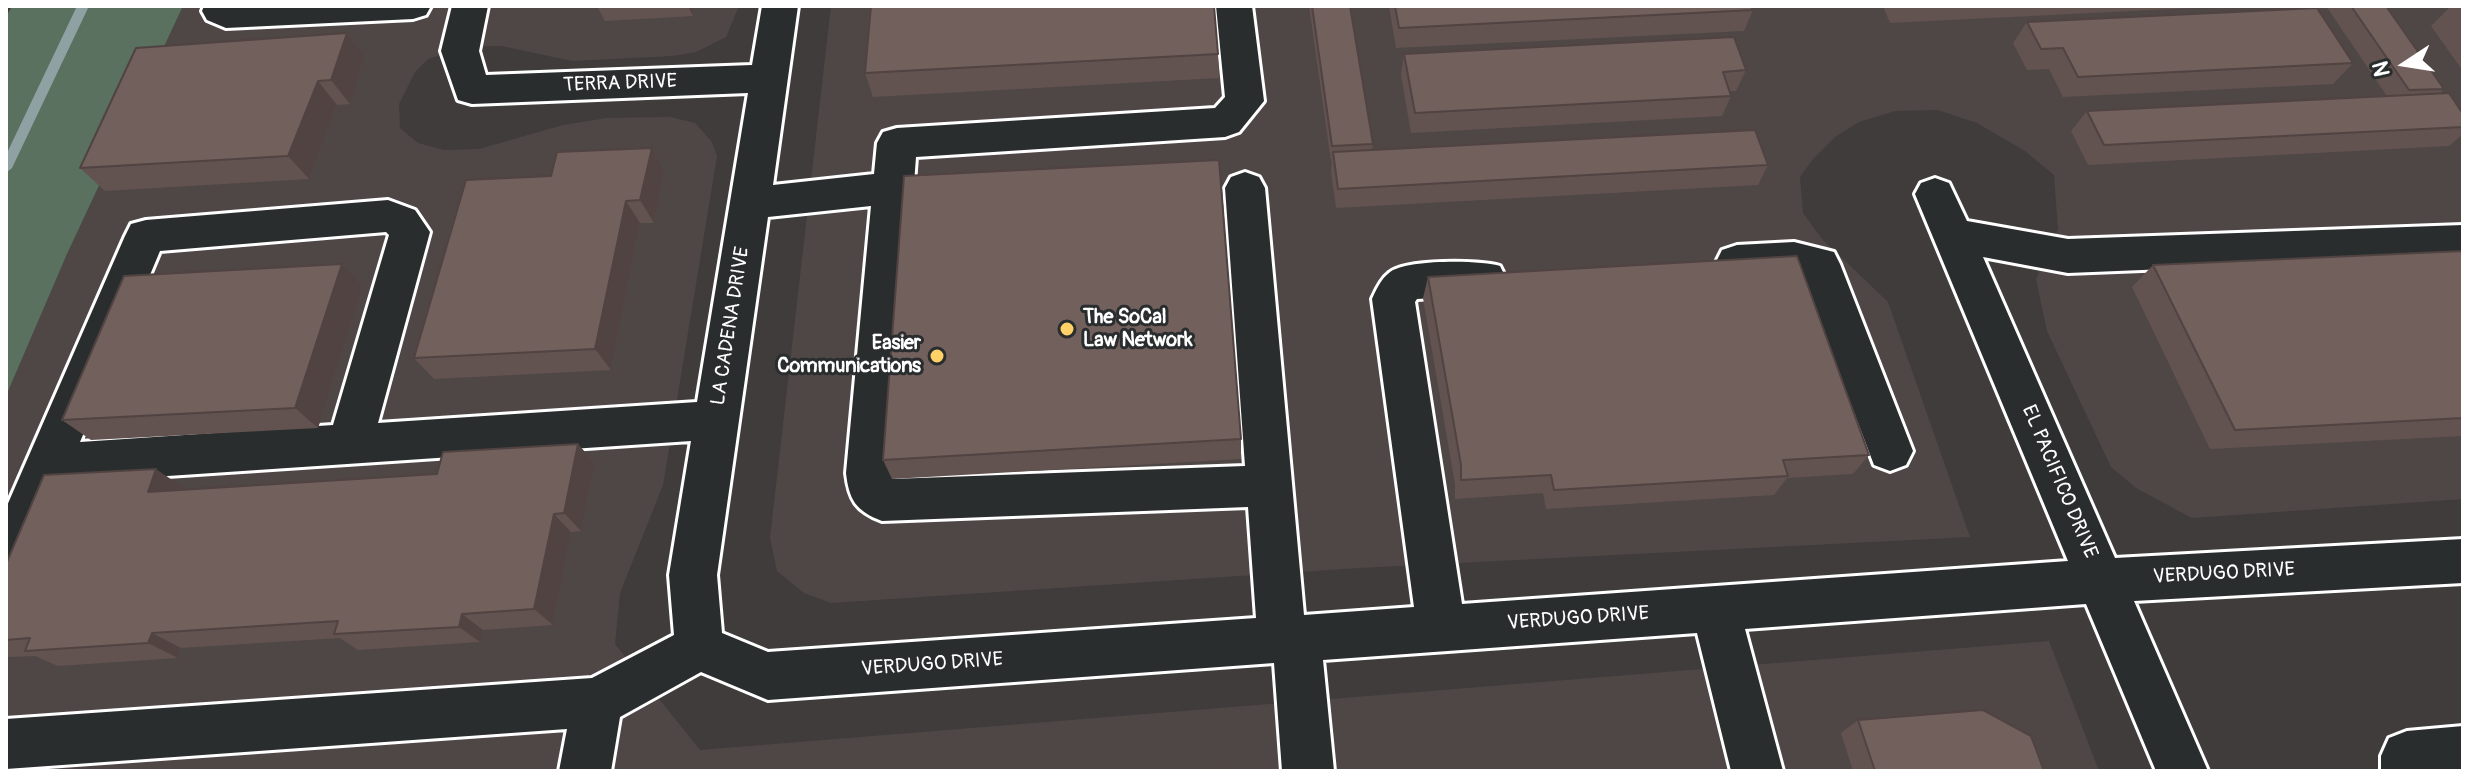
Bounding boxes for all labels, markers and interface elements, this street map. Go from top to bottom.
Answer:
north arrow [2365,24,2445,104]
text: N [2366,59,2397,79]
street label: TERRA DRIVE [563,70,677,98]
street label: LA CADENA DRIVE [707,245,755,407]
place label: The SoCal Law Network [1083,306,1193,353]
marker: The SoCal Law Network [1058,320,1076,338]
place label: Easier Communications [777,332,921,379]
marker: Easier Communications [928,347,946,365]
street label: EL PACIFICO DRIVE [2016,402,2102,562]
street label: VERDUGO DRIVE [2152,558,2296,590]
street label: VERDUGO DRIVE [1506,602,1650,636]
street label: VERDUGO DRIVE [860,648,1004,682]

